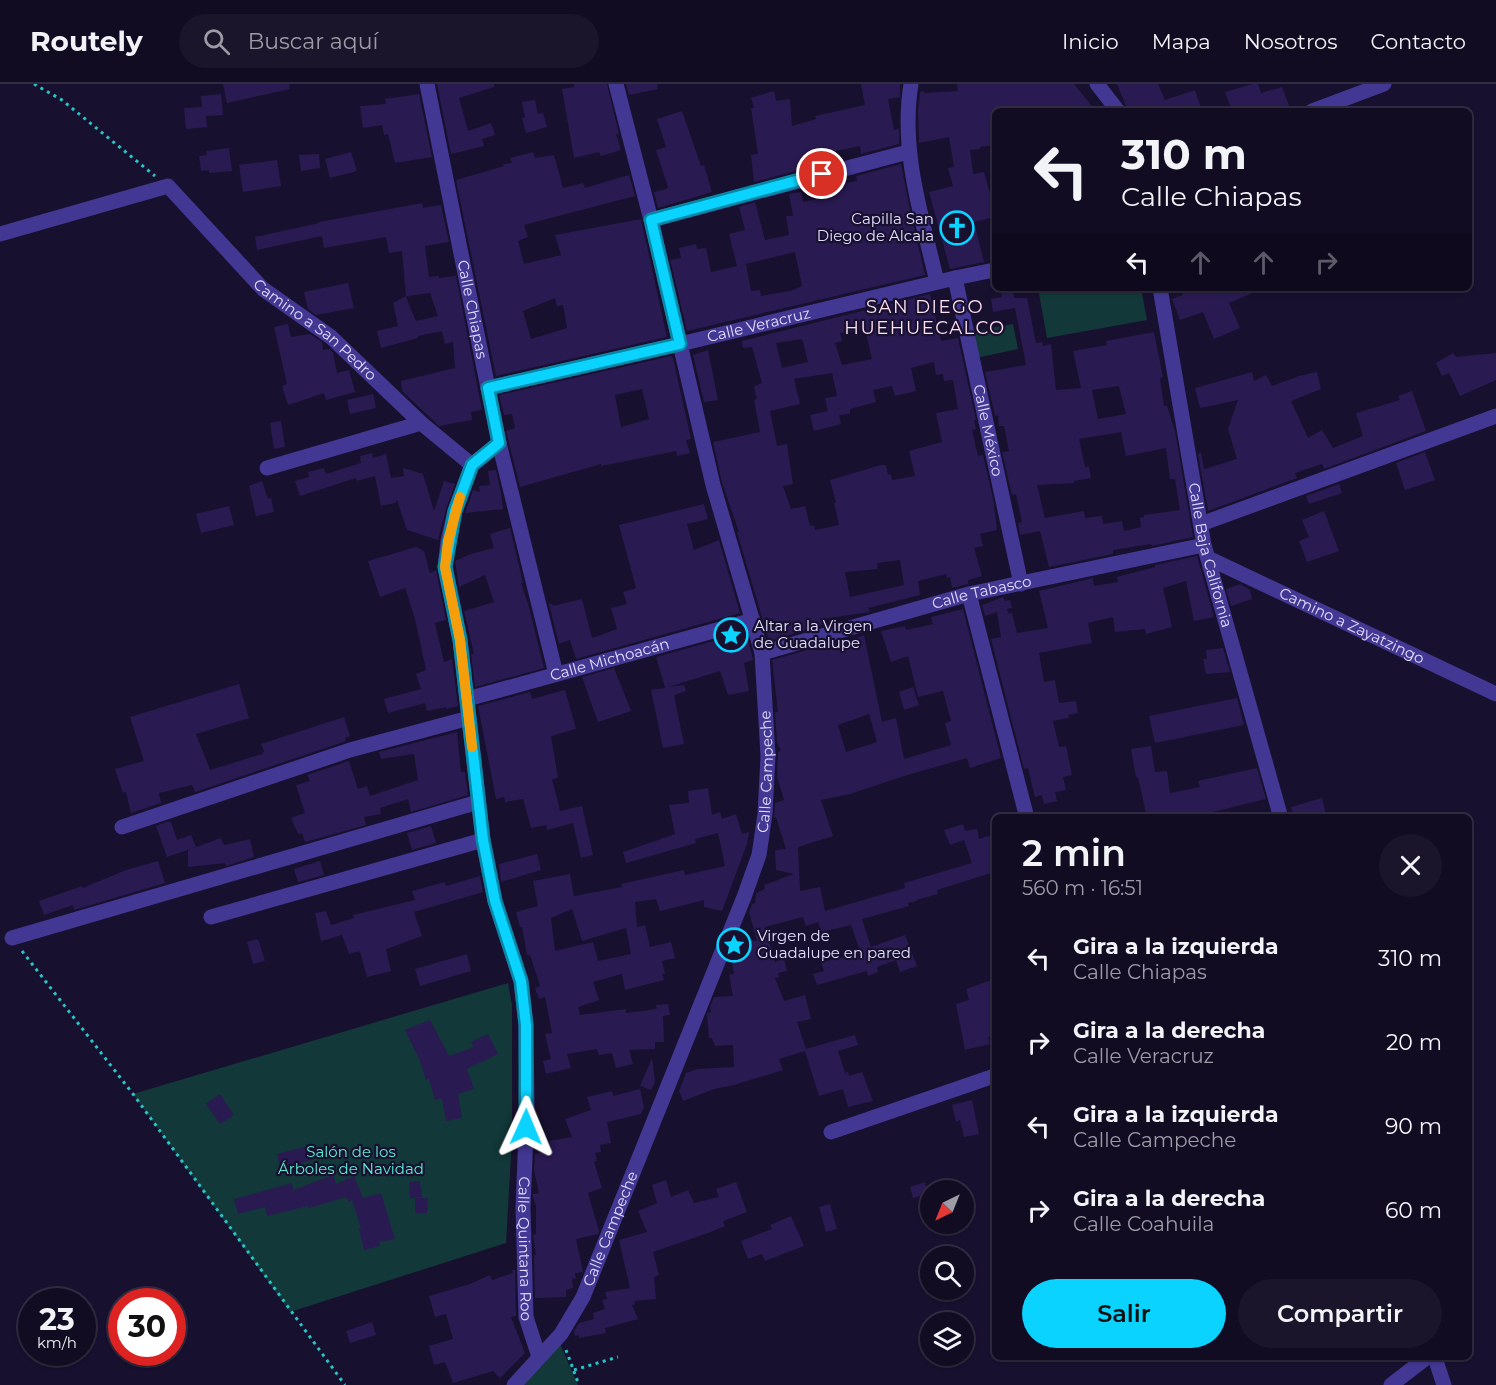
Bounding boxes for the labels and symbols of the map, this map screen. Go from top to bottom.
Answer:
pin [796,148,847,199]
place label: Capilla San Diego de Alcala [817,209,934,245]
church icon: Capilla San Diego de Alcala [939,210,975,246]
street label: Calle Chiapas [454,258,492,361]
street label: Camino a San Pedro [249,275,381,385]
district label: SAN DIEGO HUEHUECALCO [844,296,1006,339]
street label: Calle Veracruz [705,303,813,346]
street label: Calle México [969,383,1008,478]
street label: Calle Baja California [1185,481,1237,630]
street label: Calle Tabasco [930,571,1033,613]
street label: Camino a Zayatzingo [1276,583,1428,668]
place label: Altar a la Virgen de Guadalupe [754,616,872,652]
place icon: Altar a la Virgen de Guadalupe [713,617,749,653]
street label: Calle Michoacán [548,634,671,685]
street label: Calle Campeche [752,710,777,834]
place label: Virgen de Guadalupe en pared [757,926,911,962]
place icon: Virgen de Guadalupe en pared [716,927,752,963]
position arrow [494,1095,558,1159]
park label: Salón de los Árboles de Navidad [278,1142,424,1178]
street label: Calle Campeche [578,1168,642,1289]
street label: Calle Quintana Roo [514,1176,536,1321]
north arrow [920,1180,974,1234]
speed limit sign: 30 [108,1288,186,1366]

